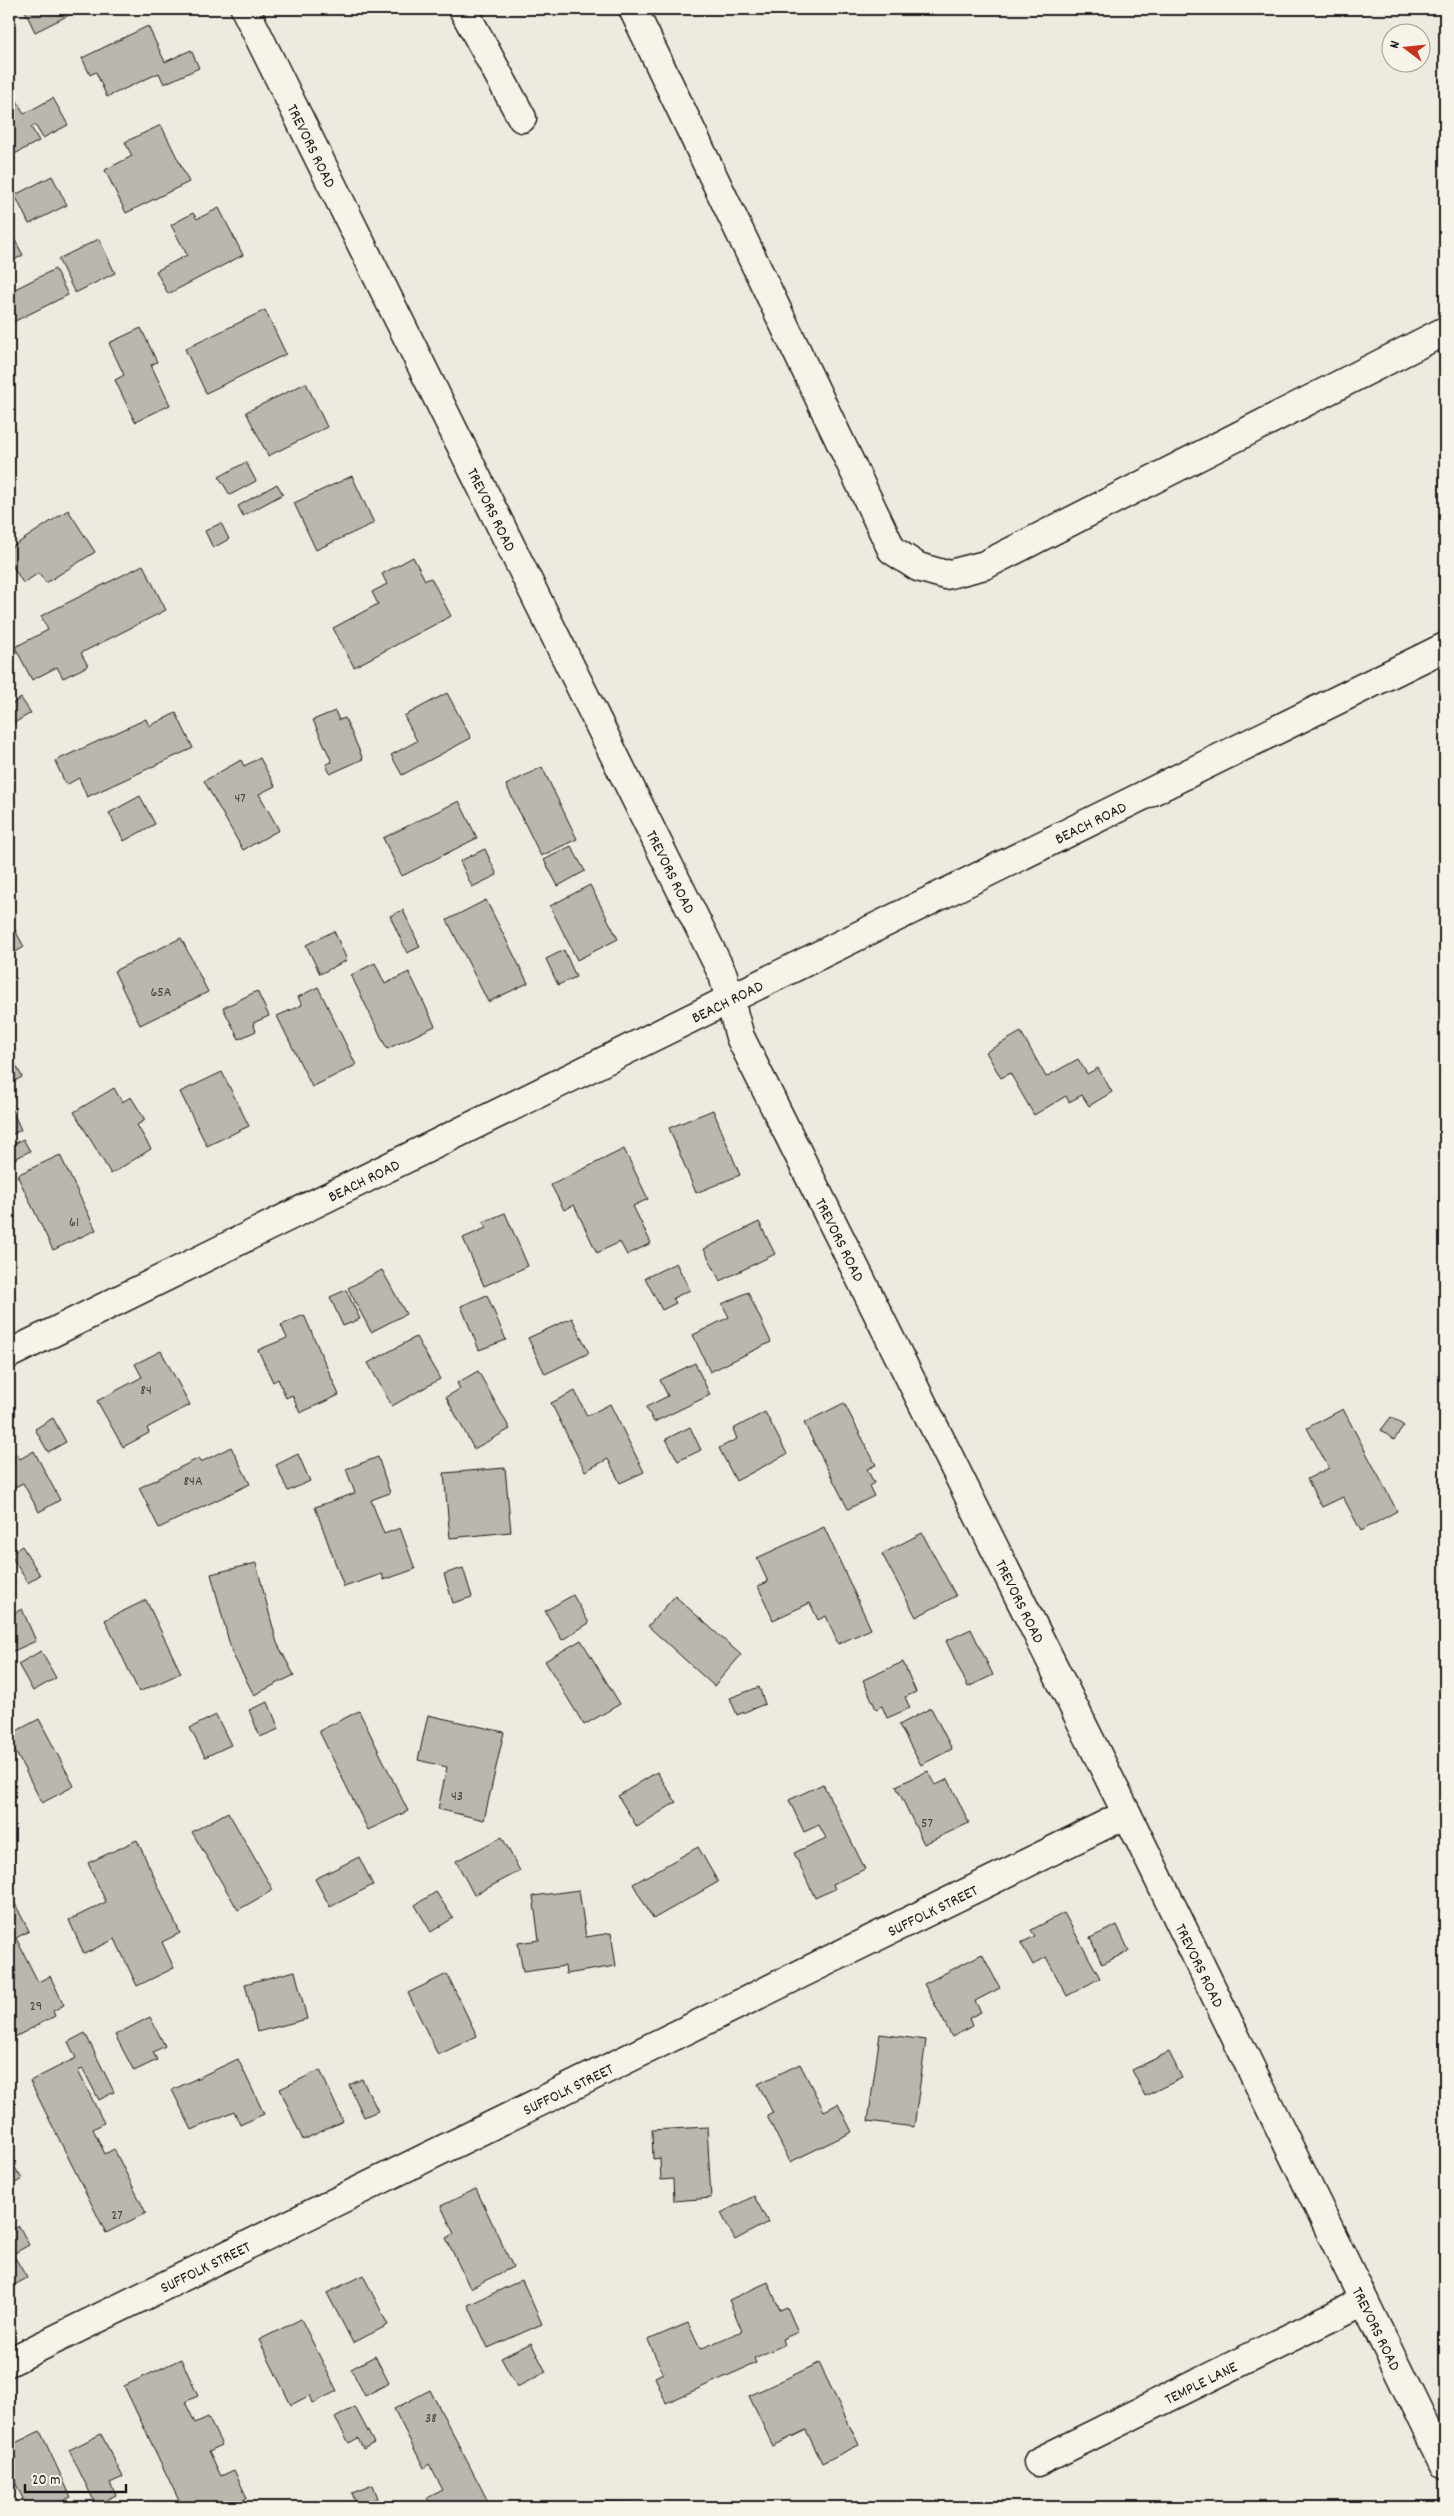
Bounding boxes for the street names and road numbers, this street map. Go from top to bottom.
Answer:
street label: TREVORS ROAD [280,101,341,192]
street label: TREVORS ROAD [460,464,521,556]
street label: BEACH ROAD [1051,797,1131,851]
street label: TREVORS ROAD [639,826,700,918]
street label: BEACH ROAD [688,975,768,1030]
street label: BEACH ROAD [325,1154,404,1209]
street label: TREVORS ROAD [808,1195,869,1286]
street label: TREVORS ROAD [988,1556,1049,1648]
street label: SUFFOLK STREET [884,1880,983,1944]
street label: TREVORS ROAD [1168,1920,1228,2012]
street label: SUFFOLK STREET [520,2058,618,2122]
street label: SUFFOLK STREET [157,2236,255,2300]
street label: TREVORS ROAD [1345,2283,1405,2375]
street label: TEMPLE LANE [1161,2356,1242,2412]

